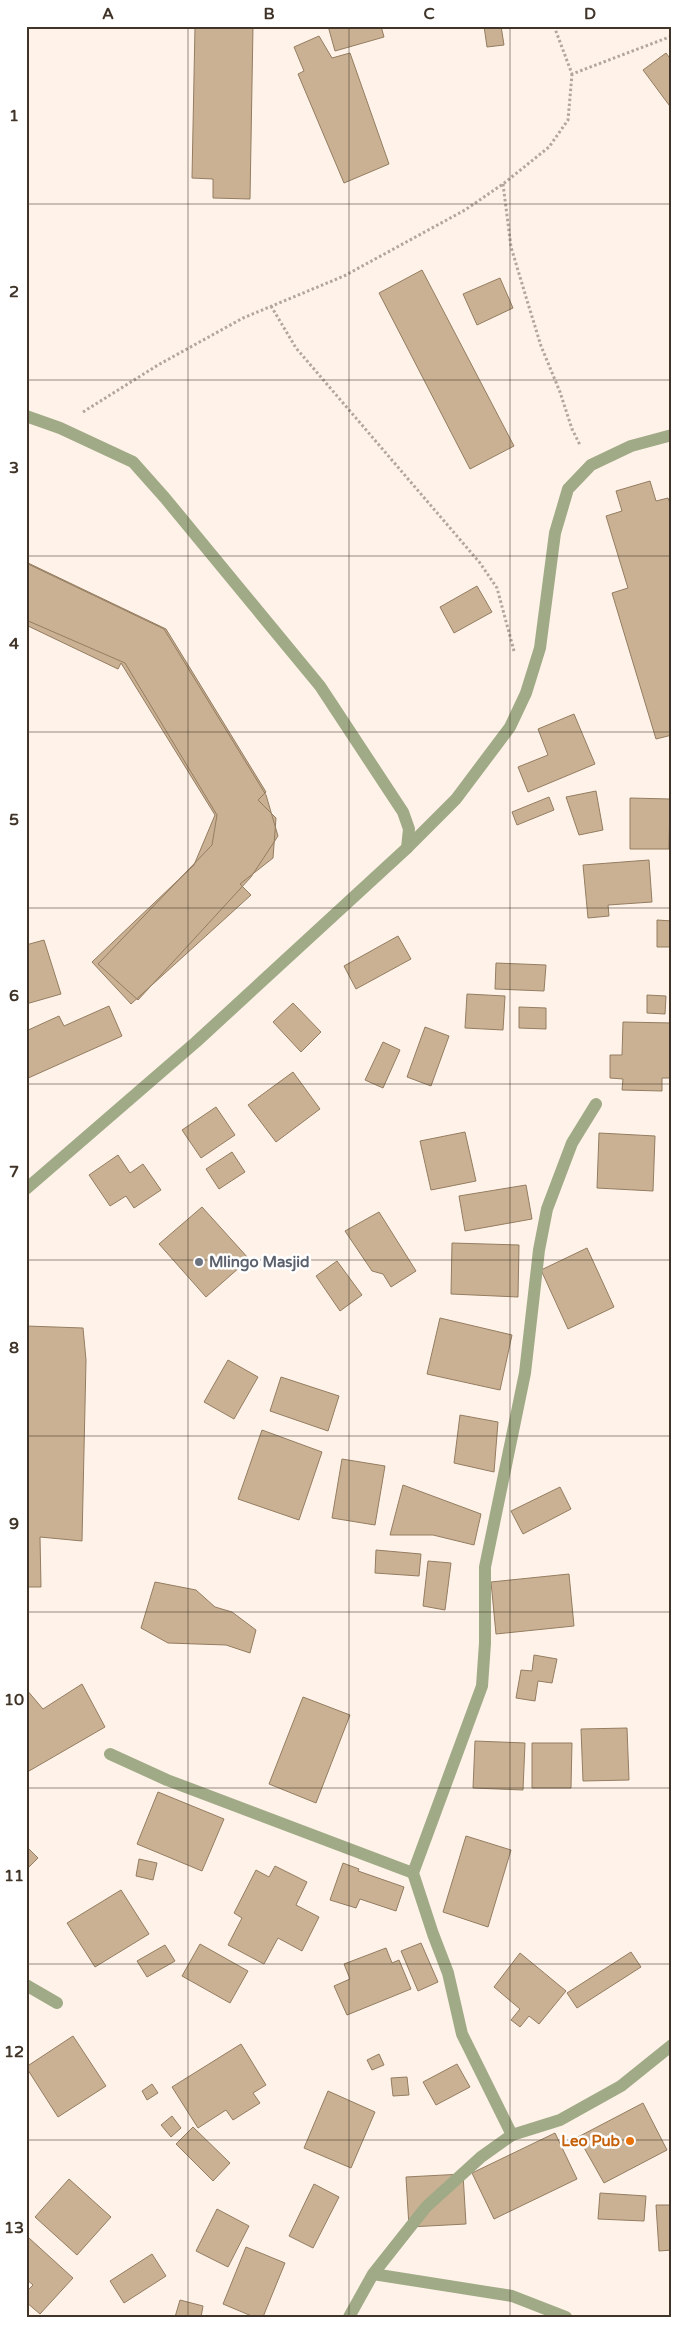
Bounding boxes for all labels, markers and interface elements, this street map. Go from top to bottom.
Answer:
text: A [102,4,114,24]
text: B [263,4,275,24]
text: C [423,4,435,24]
text: D [584,4,596,24]
text: 1 [9,106,19,126]
text: 2 [9,282,19,302]
text: 3 [9,458,19,478]
text: 4 [9,634,19,654]
text: 5 [9,810,19,830]
text: 6 [9,986,19,1006]
text: 7 [9,1162,19,1182]
place label: Mlingo Masjid [209,1253,310,1272]
marker: Mlingo Masjid [193,1256,205,1268]
text: 8 [9,1338,19,1358]
text: 9 [9,1514,19,1534]
text: 10 [4,1690,24,1710]
text: 11 [4,1866,24,1886]
text: 12 [4,2042,24,2062]
place label: Leo Pub [561,2132,621,2150]
marker: Leo Pub [624,2135,636,2147]
text: 13 [4,2218,24,2238]

